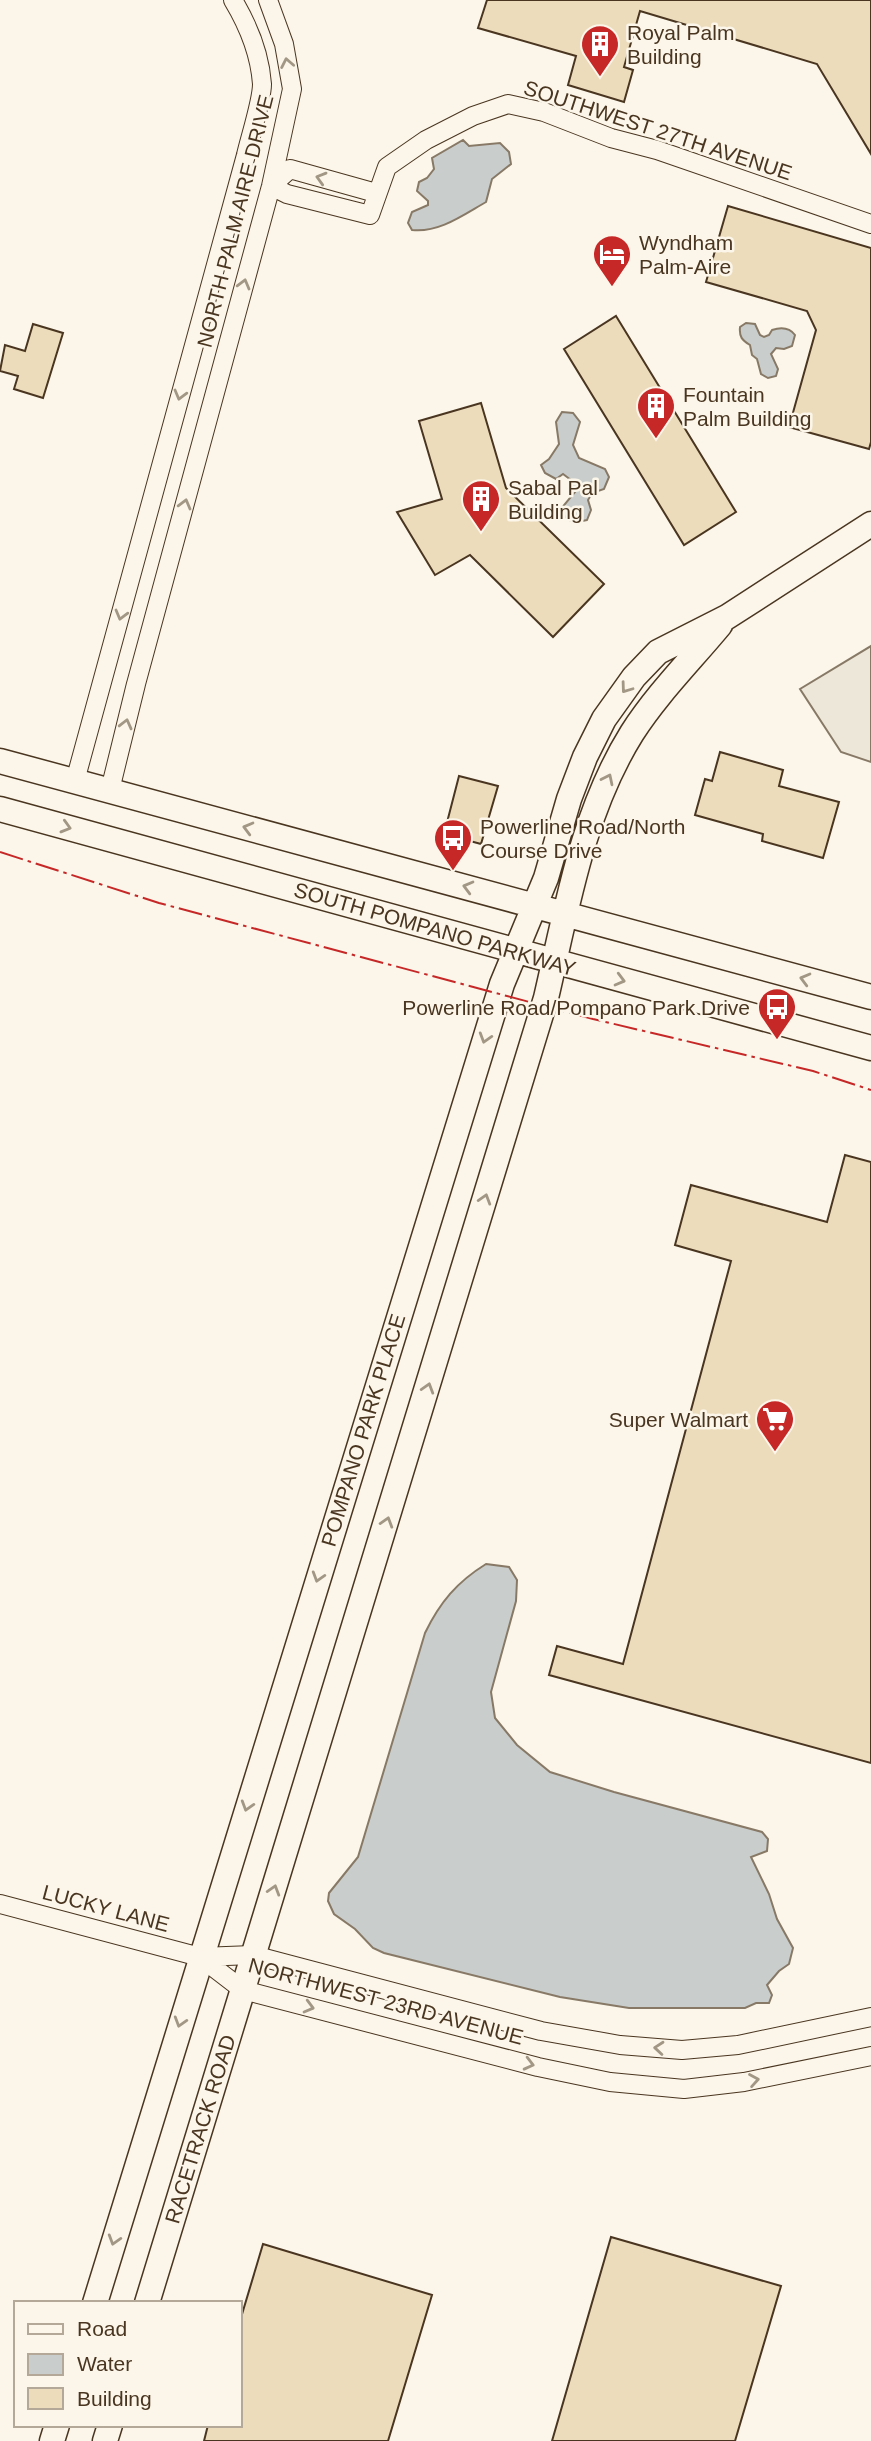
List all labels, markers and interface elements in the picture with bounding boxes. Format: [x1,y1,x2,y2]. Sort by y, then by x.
place label: Royal Palm Building [627,21,734,68]
building icon: Royal Palm Building [579,23,621,78]
one-way arrow [280,57,295,69]
street label: SOUTHWEST 27TH AVENUE [521,76,795,184]
street label: NORTH PALM AIRE DRIVE [192,92,278,350]
one-way arrow [315,171,327,186]
place label: Wyndham Palm-Aire [639,231,733,278]
hotel icon: Wyndham Palm-Aire [591,233,633,288]
one-way arrow [236,278,250,290]
place label: Fountain Palm Building [683,383,811,430]
building icon: Fountain Palm Building [635,385,677,440]
one-way arrow [174,389,189,401]
place label: Sabal Pal Building [508,476,598,523]
building icon: Sabal Pal Building [460,478,502,533]
one-way arrow [177,498,191,510]
one-way arrow [115,608,129,620]
one-way arrow [622,680,634,693]
one-way arrow [118,718,132,730]
one-way arrow [599,774,613,786]
place label: Powerline Road/North Course Drive [480,815,685,862]
bus stop icon: Powerline Road/North Course Drive [432,817,474,872]
one-way arrow [60,819,72,834]
one-way arrow [242,821,254,836]
street label: SOUTH POMPANO PARKWAY [291,878,579,980]
one-way arrow [462,881,474,896]
one-way arrow [614,972,626,986]
one-way arrow [799,973,811,987]
bus stop icon: Powerline Road/Pompano Park Drive [756,986,798,1041]
place label: Powerline Road/Pompano Park Drive [402,996,750,1019]
one-way arrow [478,1032,493,1044]
one-way arrow [477,1193,492,1205]
street label: POMPANO PARK PLACE [317,1311,409,1549]
one-way arrow [419,1382,434,1394]
supermarket icon: Super Walmart [754,1398,796,1453]
place label: Super Walmart [609,1408,748,1431]
one-way arrow [379,1516,394,1528]
one-way arrow [311,1571,326,1583]
one-way arrow [241,1799,255,1812]
street label: LUCKY LANE [40,1880,172,1936]
one-way arrow [265,1884,280,1896]
street label: NORTHWEST 23RD AVENUE [246,1953,526,2049]
one-way arrow [303,1999,315,2013]
one-way arrow [174,2016,189,2028]
street label: RACETRACK ROAD [160,2032,240,2226]
one-way arrow [653,2041,664,2056]
one-way arrow [523,2056,535,2070]
one-way arrow [748,2073,760,2088]
one-way arrow [107,2234,122,2246]
legend [14,2301,242,2427]
text: Road [77,2317,127,2340]
text: Water [77,2352,132,2375]
text: Building [77,2387,152,2410]

